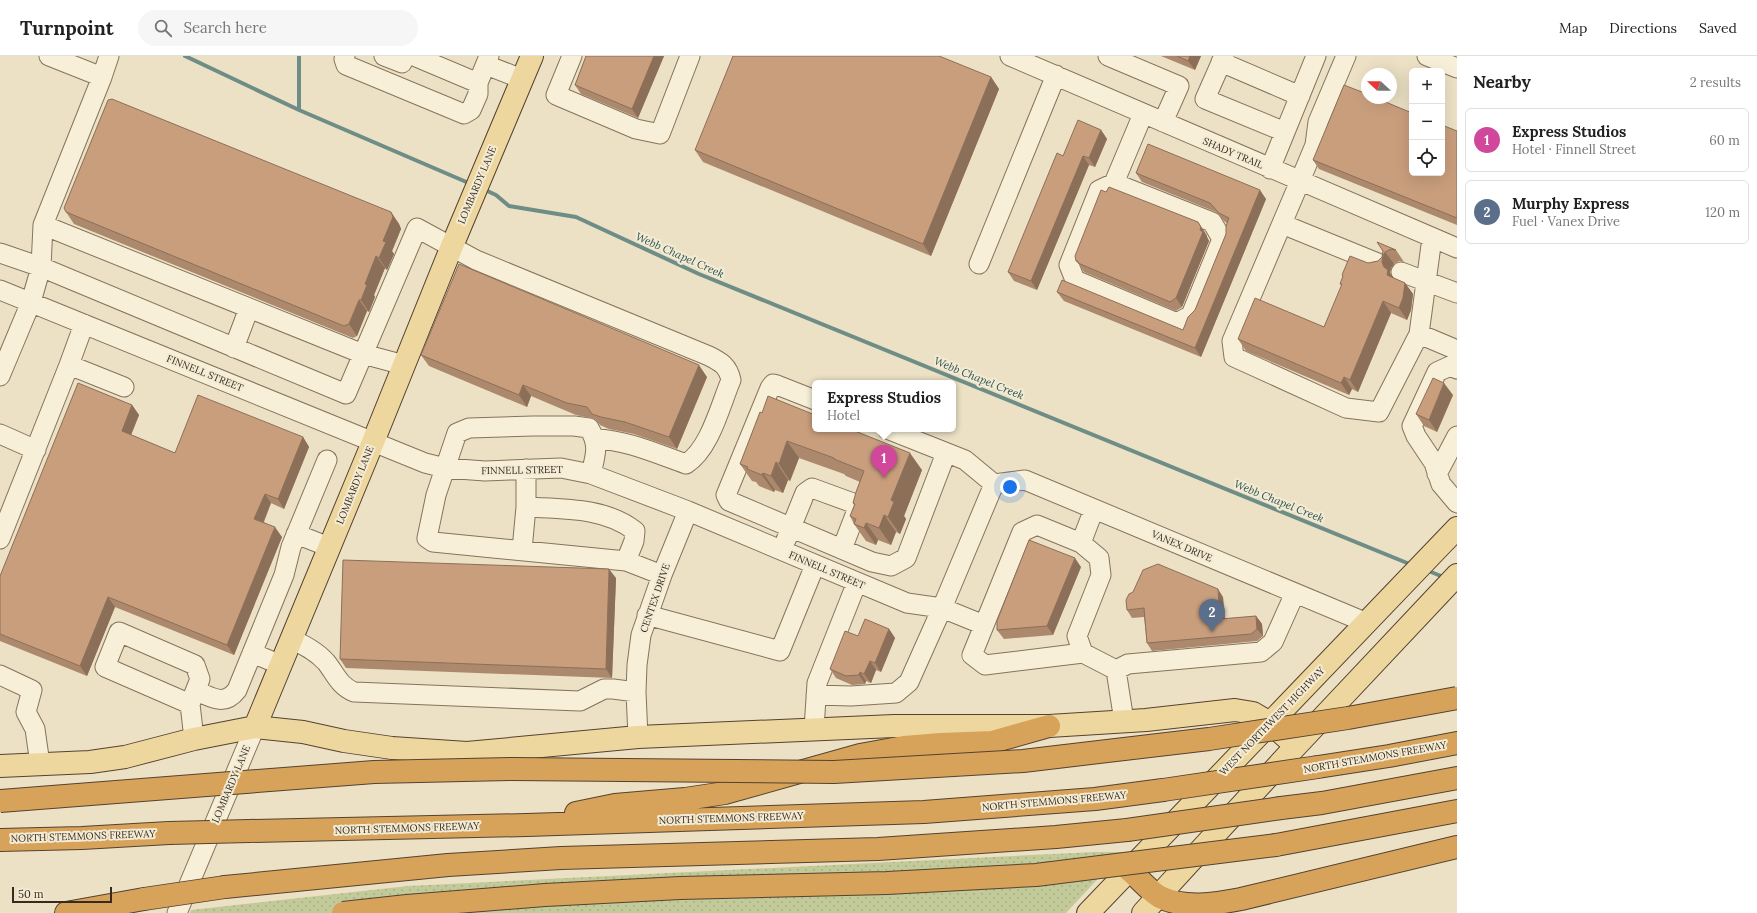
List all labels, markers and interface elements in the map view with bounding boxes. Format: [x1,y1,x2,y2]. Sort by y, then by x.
search box [138,10,418,46]
text: Turnpoint [20,16,114,40]
icon: search [152,17,174,39]
text: Search here [184,18,267,37]
text: Map [1559,19,1587,37]
text: Directions [1609,19,1677,37]
text: Saved [1699,19,1737,37]
north arrow [1361,68,1397,104]
map controls [1409,68,1445,176]
button: + [1409,68,1445,104]
text: Nearby [1473,71,1531,93]
text: 2 results [1690,74,1741,91]
button: − [1409,104,1445,140]
text: Express Studios [1512,122,1626,141]
text: 1 [1484,132,1490,149]
text: 60 m [1709,132,1740,149]
street label: SHADY TRAIL [1201,134,1265,172]
button: locate [1409,140,1445,176]
text: Hotel · Finnell Street [1512,141,1636,158]
street label: LOMBARDY LANE [455,144,499,226]
text: Murphy Express [1512,194,1629,213]
text: 2 [1484,204,1490,221]
text: 120 m [1705,204,1740,221]
text: Fuel · Vanex Drive [1512,213,1620,230]
water label: Webb Chapel Creek [633,229,727,281]
street label: FINNELL STREET [165,352,246,395]
water label: Webb Chapel Creek [932,354,1026,403]
popup [812,380,956,432]
text: Express Studios [827,388,941,407]
text: Hotel [827,407,860,424]
street label: LOMBARDY LANE [333,444,377,526]
pin: 1 [871,445,897,478]
street label: FINNELL STREET [481,463,564,477]
your location [1000,477,1020,497]
water label: Webb Chapel Creek [1232,477,1326,526]
street label: VANEX DRIVE [1149,527,1214,565]
street label: FINNELL STREET [787,548,868,592]
street label: CENTEX DRIVE [637,562,673,634]
pin: 2 [1199,599,1225,632]
street label: WEST NORTHWEST HIGHWAY [1217,664,1328,778]
street label: NORTH STEMMONS FREEWAY [1303,738,1448,776]
street label: LOMBARDY LANE [209,743,253,825]
street label: NORTH STEMMONS FREEWAY [981,788,1127,814]
street label: NORTH STEMMONS FREEWAY [658,809,804,827]
street label: NORTH STEMMONS FREEWAY [334,819,480,837]
street label: NORTH STEMMONS FREEWAY [10,827,156,845]
scale bar [12,885,112,904]
text: 50 m [18,887,44,901]

